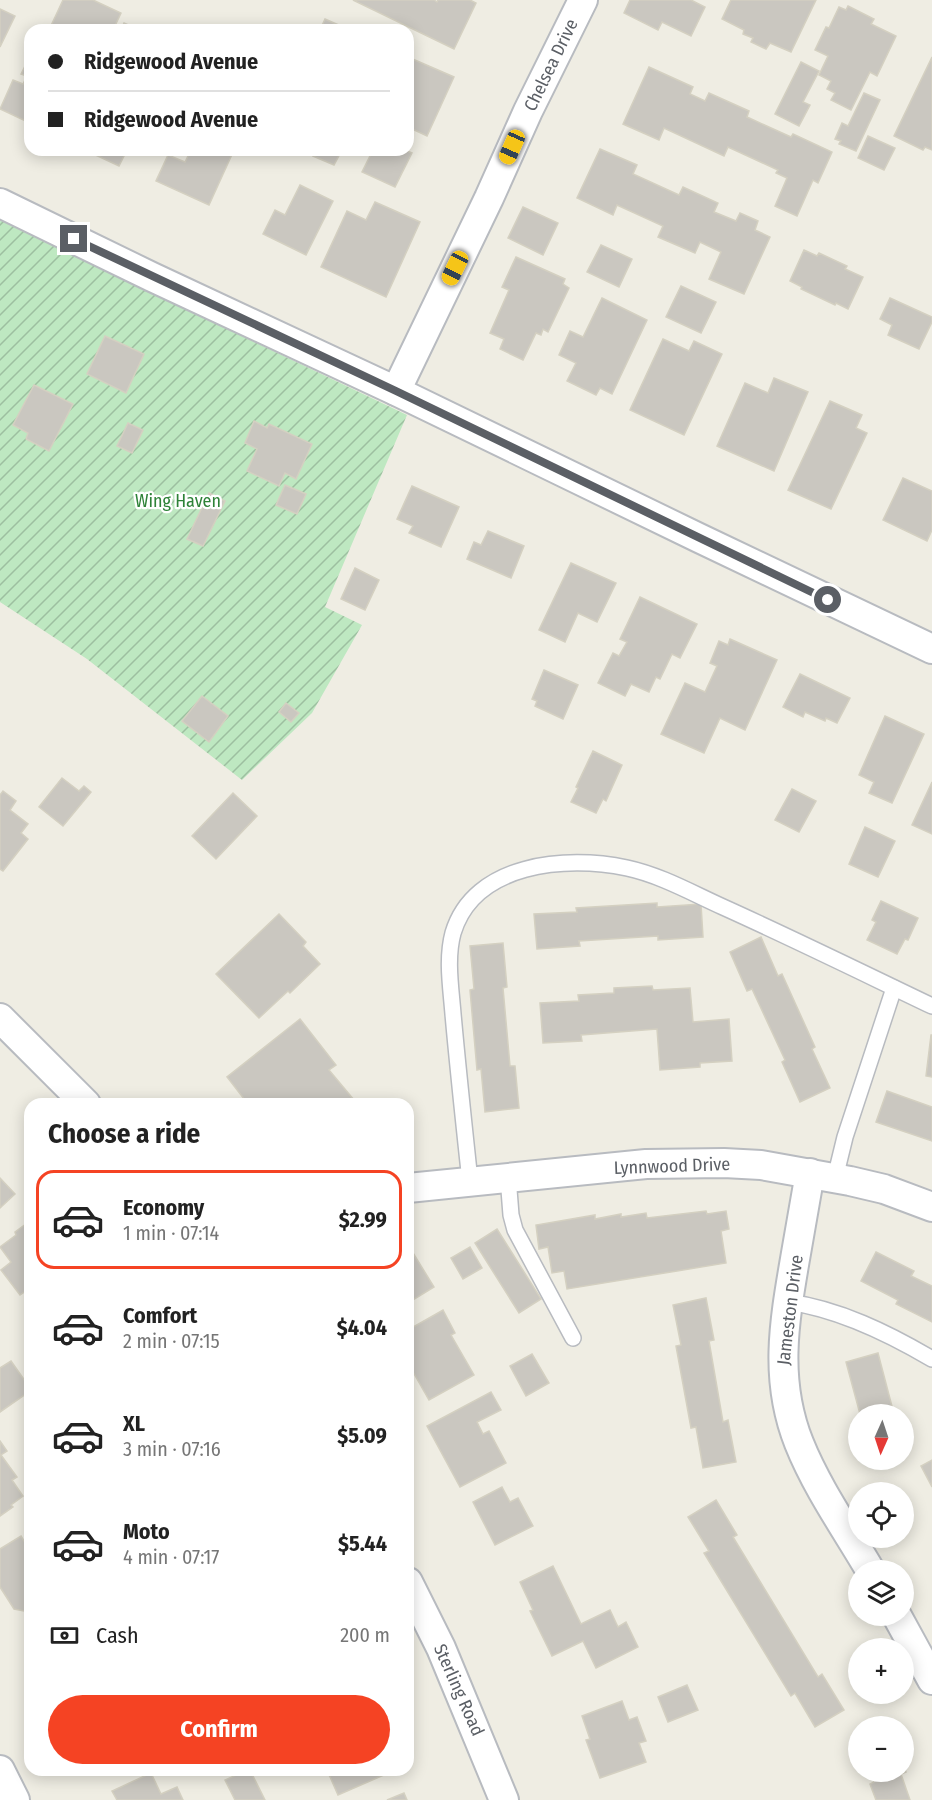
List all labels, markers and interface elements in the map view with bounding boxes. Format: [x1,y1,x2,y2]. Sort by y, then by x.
street label: Chelsea Drive [519,15,583,115]
text: Ridgewood Avenue [84,48,258,75]
text: Ridgewood Avenue [84,106,258,133]
car [496,127,528,167]
route end [60,225,87,252]
car [439,248,471,288]
park label: Wing Haven [135,490,221,512]
route start [814,586,841,613]
text: Choose a ride [48,1118,200,1150]
street label: Lynnwood Drive [613,1153,731,1179]
icon: car [51,1193,105,1247]
text: Economy [123,1194,204,1221]
text: $2.99 [339,1206,387,1233]
text: 1 min · 07:14 [123,1221,219,1245]
street label: Jameston Drive [772,1253,808,1366]
icon: car [51,1301,105,1355]
text: Comfort [123,1302,197,1329]
text: $4.04 [337,1314,387,1341]
text: 2 min · 07:15 [123,1329,220,1353]
north arrow [848,1404,914,1470]
map controls [848,1404,914,1782]
icon: car [51,1409,105,1463]
text: XL [123,1410,145,1437]
text: $5.09 [337,1422,387,1449]
text: 3 min · 07:16 [123,1437,221,1461]
button: locate [848,1482,914,1548]
icon: car [51,1517,105,1571]
text: Moto [123,1518,170,1545]
text: $5.44 [338,1530,387,1557]
text: 4 min · 07:17 [123,1545,219,1569]
button: layers [848,1560,914,1626]
icon: cash [48,1619,81,1652]
text: Cash [96,1622,139,1649]
text: 200 m [340,1623,390,1647]
button: + [848,1638,914,1704]
street label: Sterling Road [429,1641,489,1739]
button: Confirm [48,1695,390,1764]
button: − [848,1716,914,1782]

